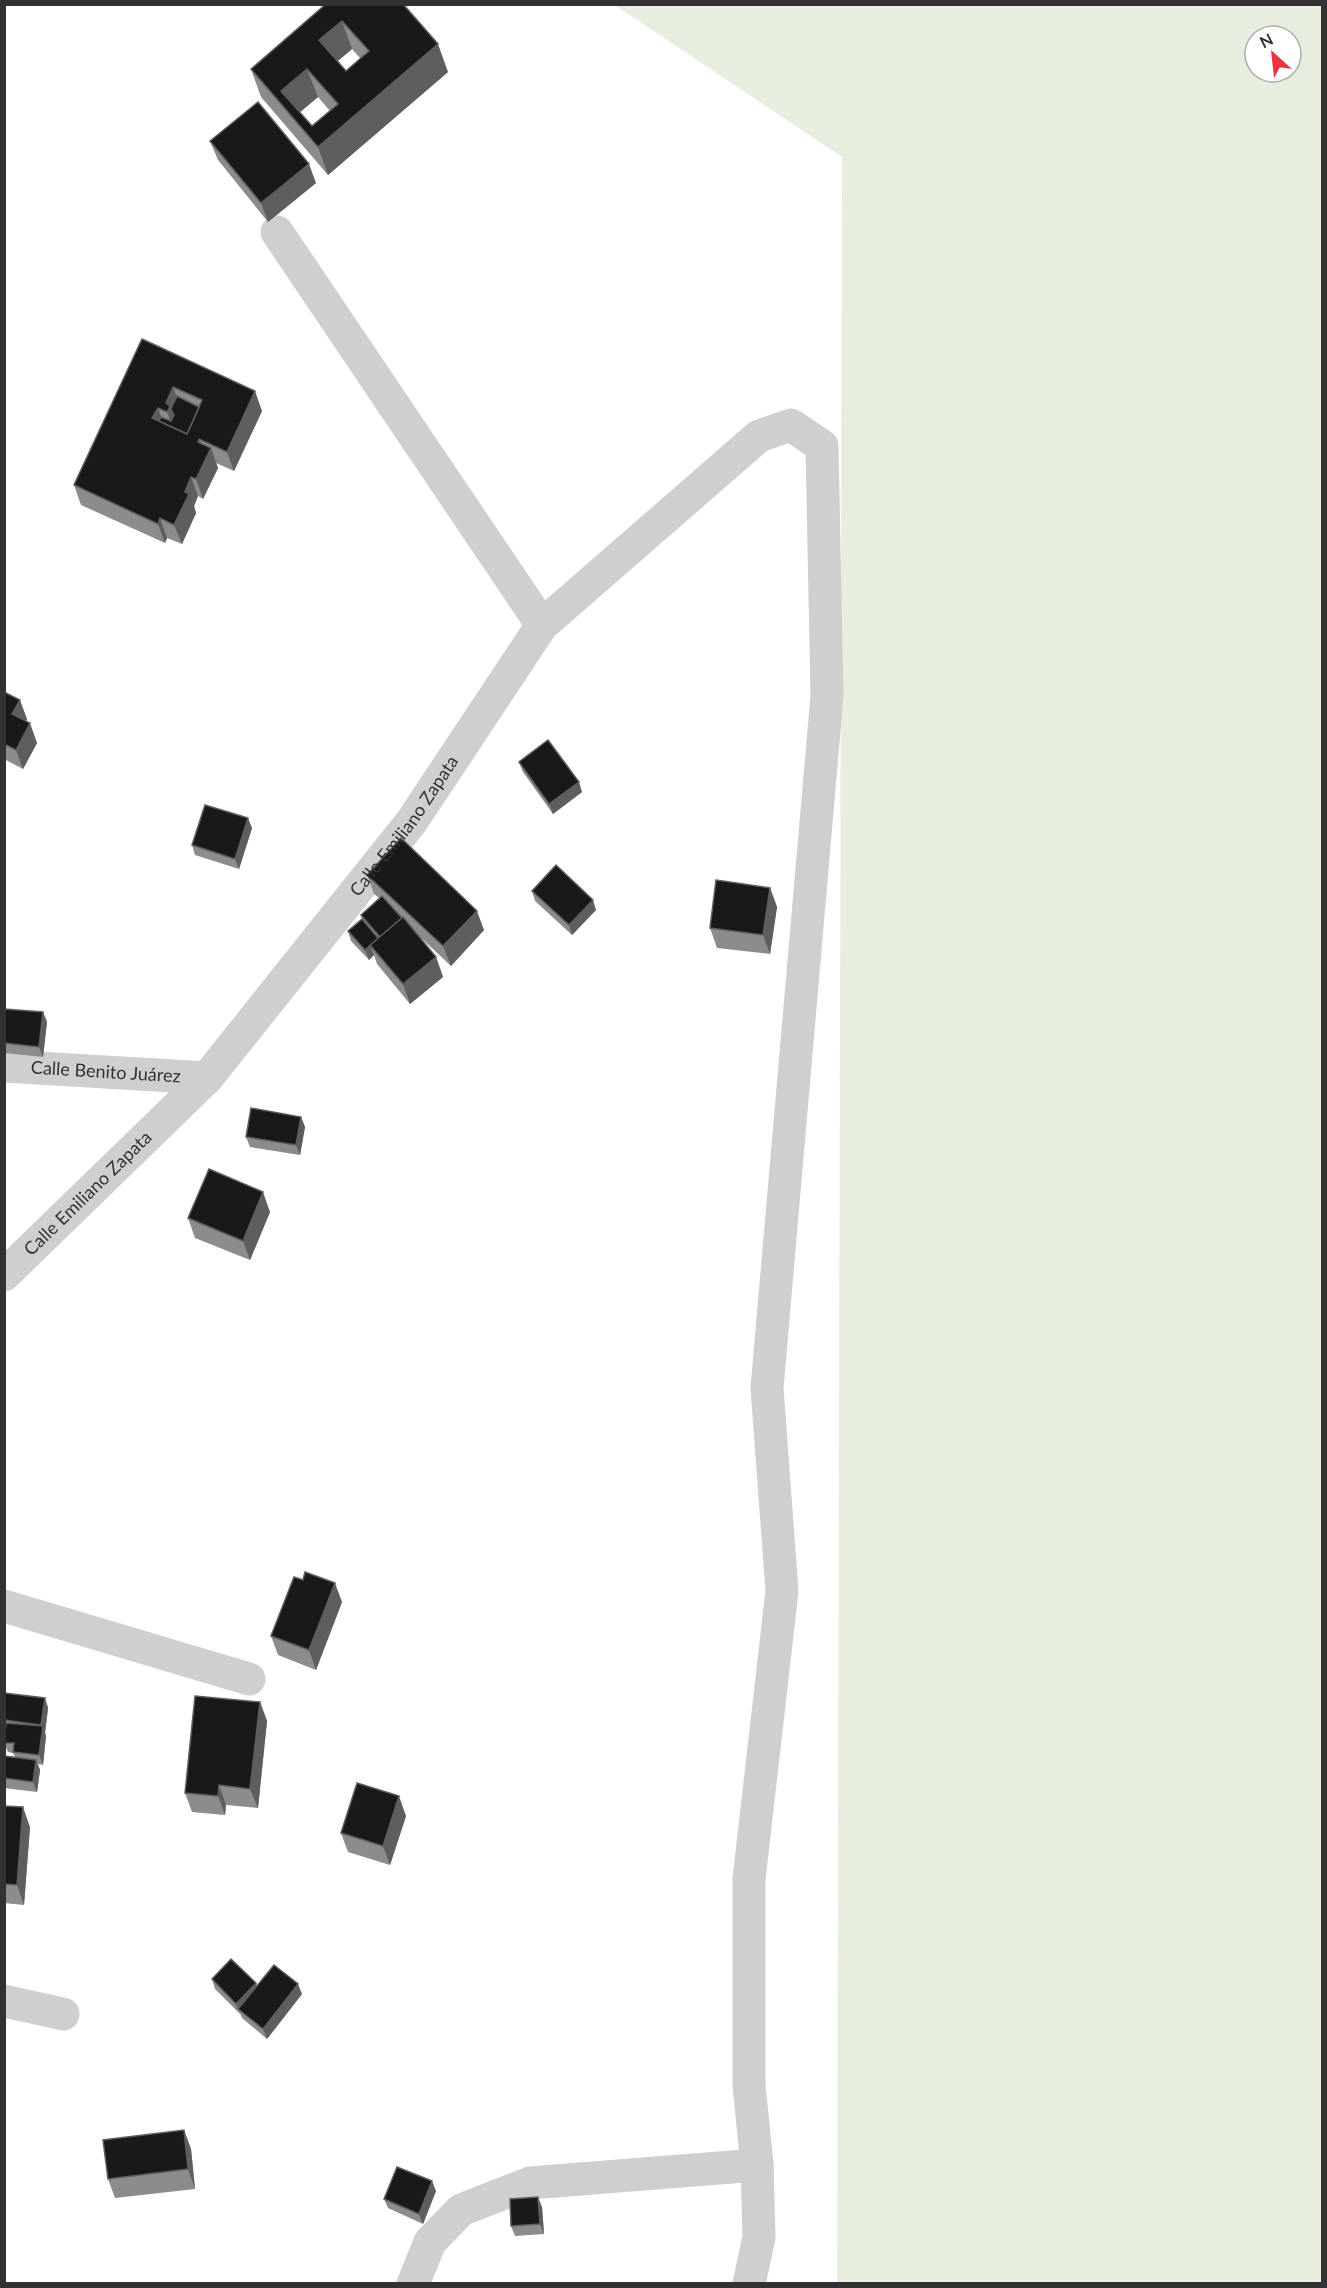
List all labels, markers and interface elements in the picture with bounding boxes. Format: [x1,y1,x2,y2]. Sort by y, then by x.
north arrow [1243,24,1303,84]
text: N [1256,29,1276,51]
street label: Calle Emiliano Zapata [344,751,462,900]
street label: Calle Benito Juárez [30,1056,181,1086]
street label: Calle Emiliano Zapata [19,1126,156,1260]

